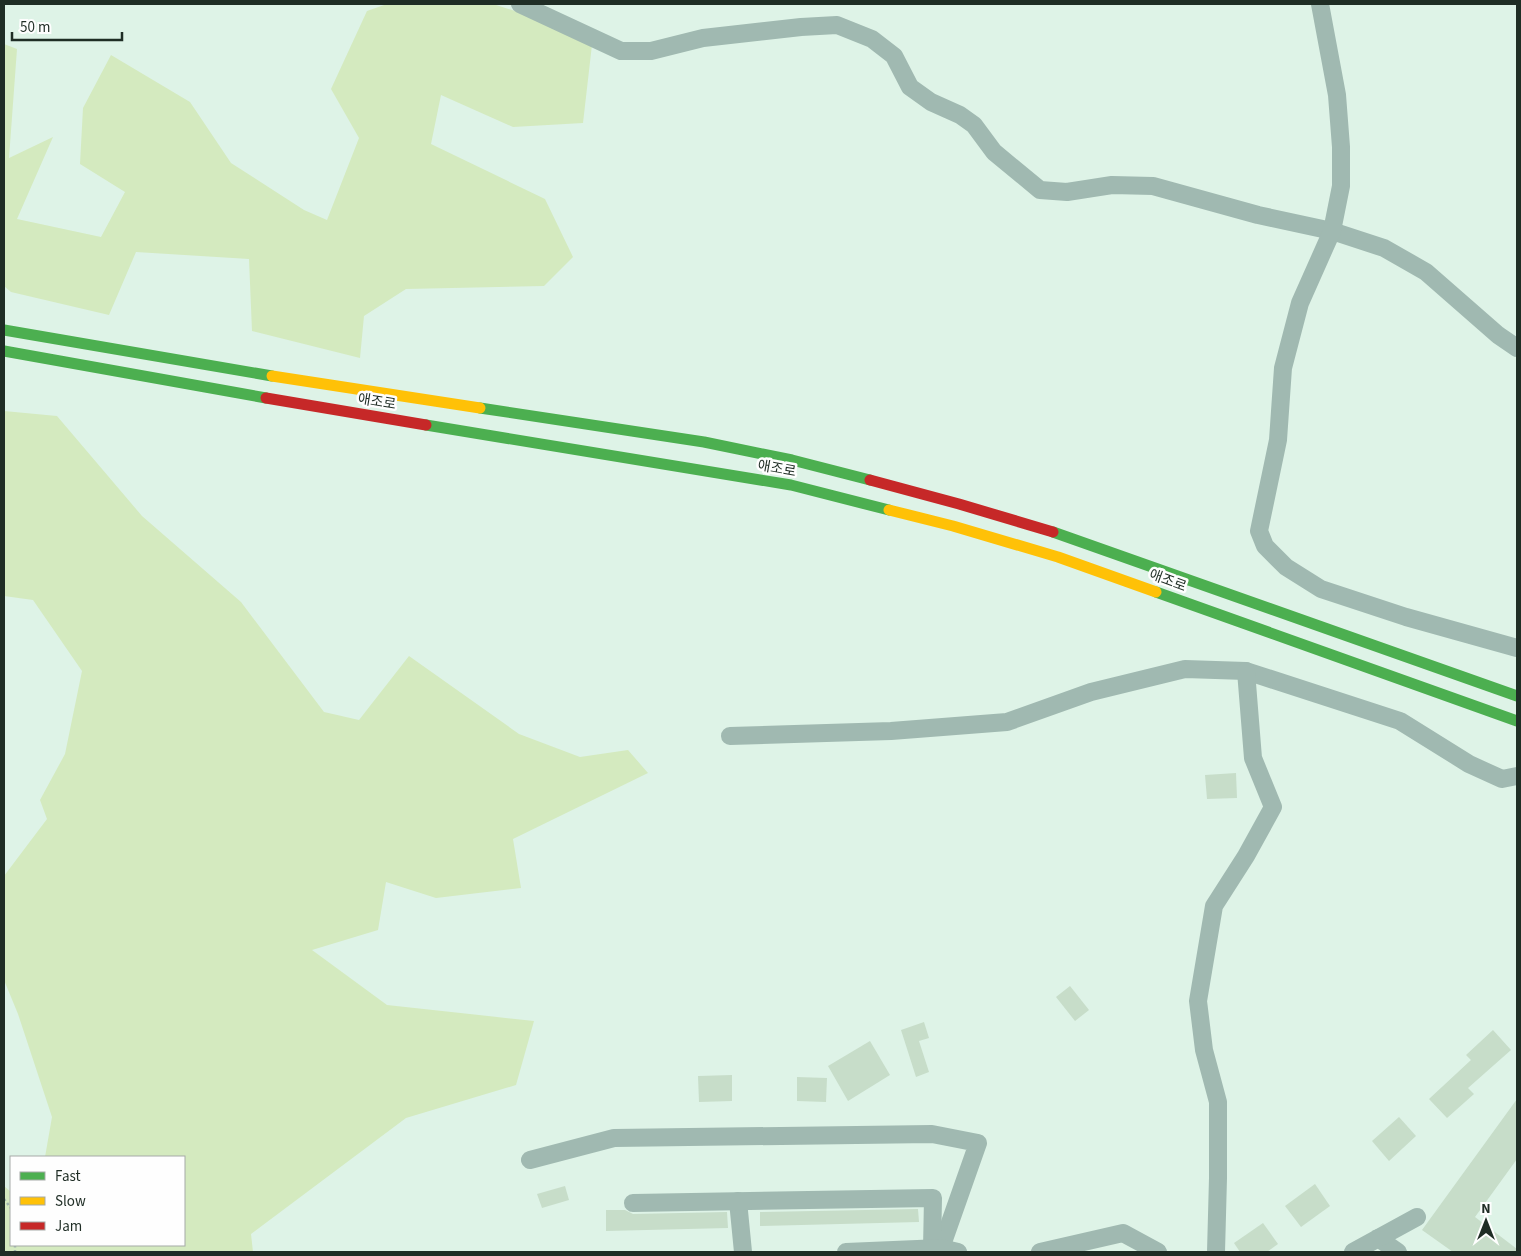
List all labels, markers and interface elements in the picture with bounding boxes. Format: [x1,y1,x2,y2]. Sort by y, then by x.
scale bar [12,10,122,42]
text: 50 m [20,17,50,38]
street label: 애조로 [356,389,398,415]
street label: 애조로 [756,456,798,482]
street label: 애조로 [1146,565,1189,597]
legend [10,1156,185,1246]
text: Fast [55,1166,81,1187]
text: Slow [55,1191,86,1212]
north arrow [1461,1196,1511,1246]
text: N [1481,1199,1491,1219]
text: Jam [55,1216,82,1237]

